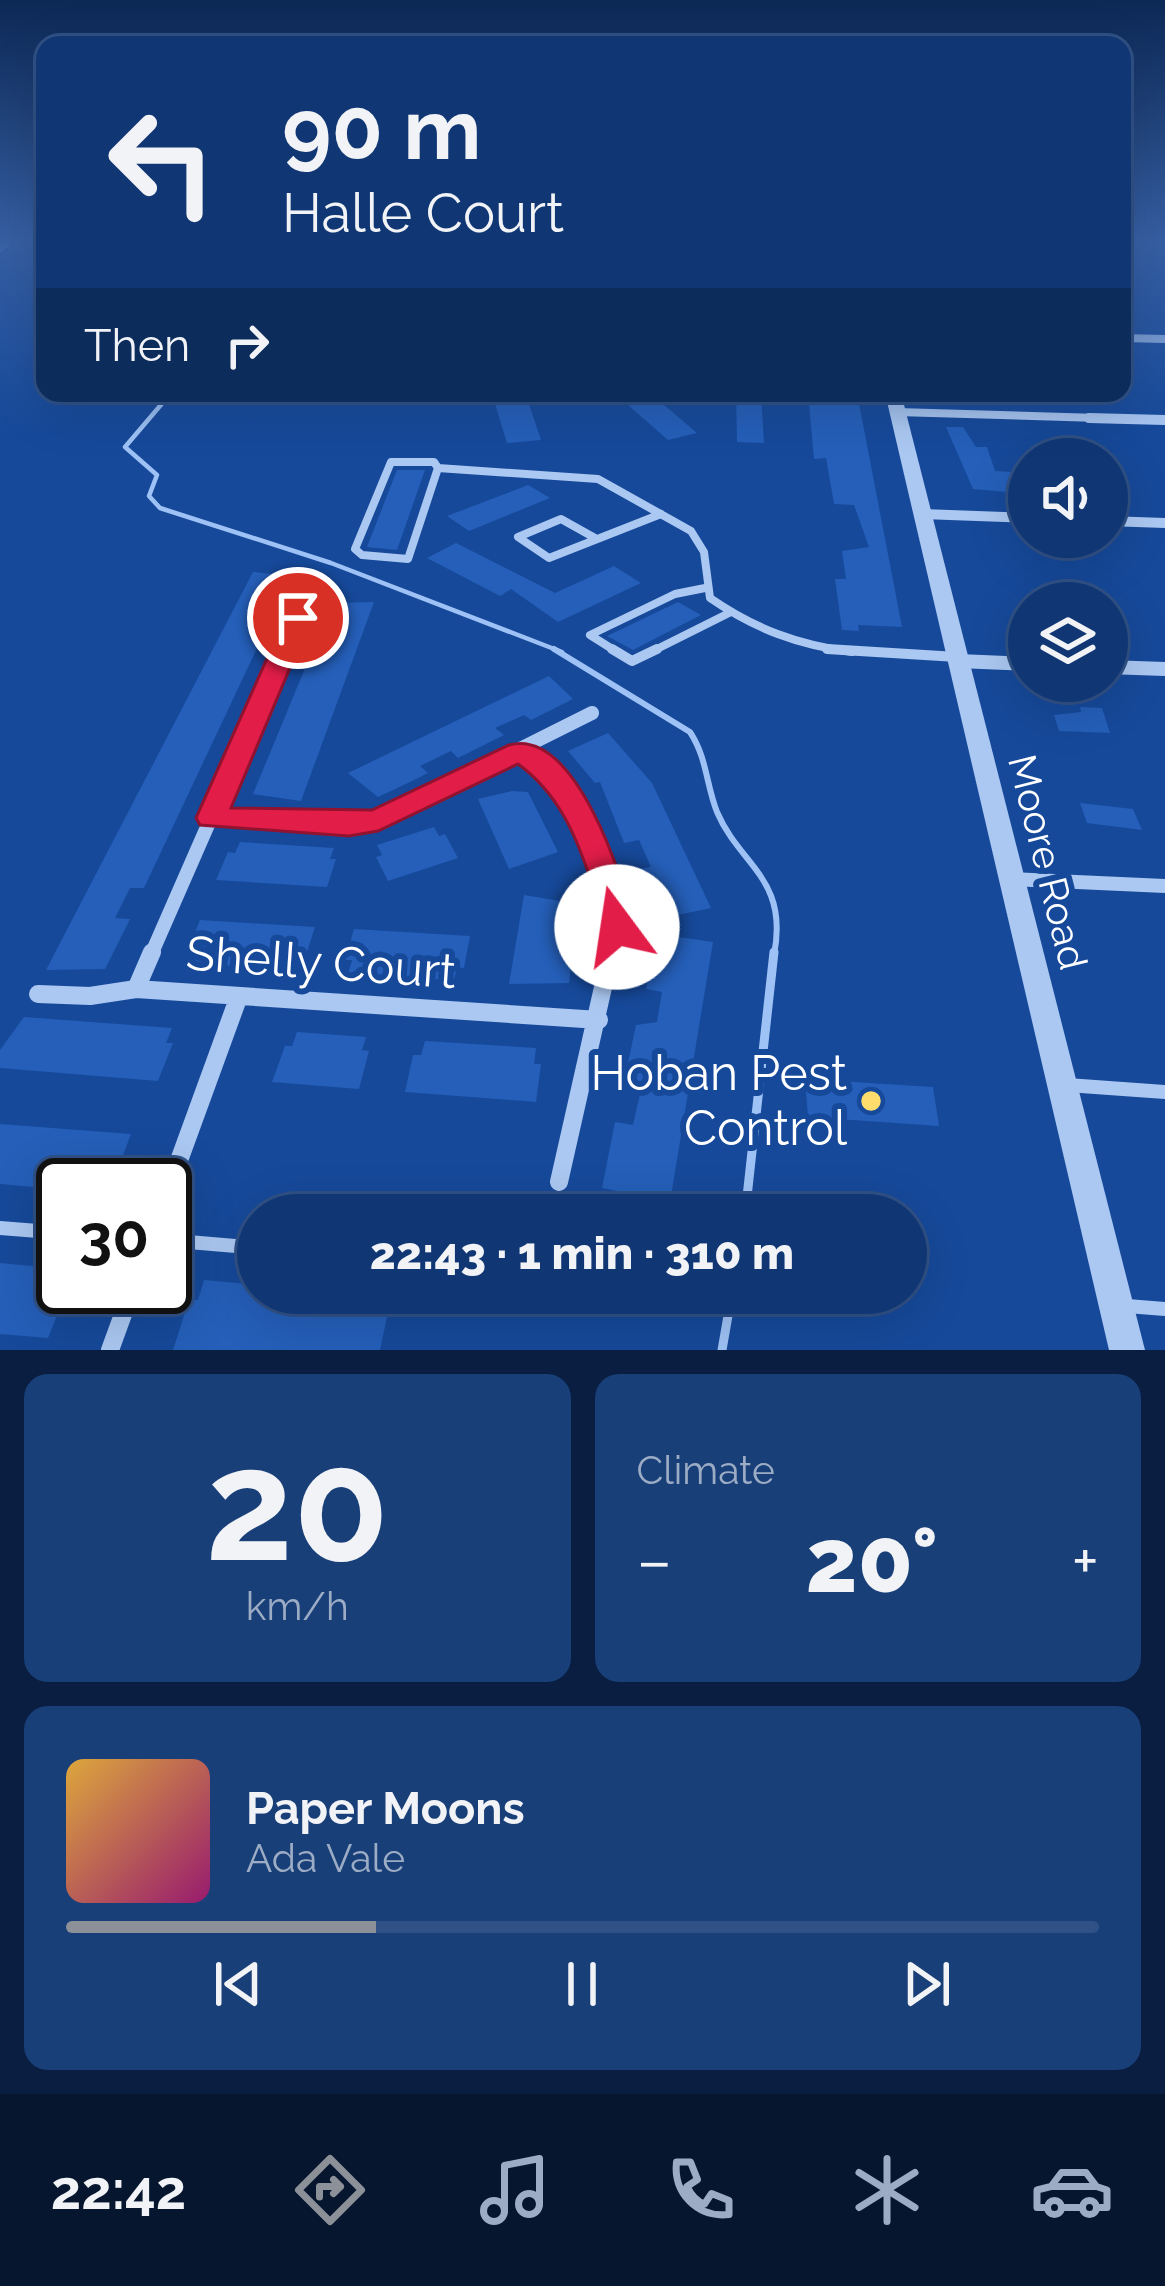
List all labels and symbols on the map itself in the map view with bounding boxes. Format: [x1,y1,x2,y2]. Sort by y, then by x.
pin [247,567,349,669]
street label: Moore Road [999,750,1097,974]
position arrow [554,864,680,990]
street label: Shelly Court [184,925,458,999]
place label: Hoban Pest Control [591,1045,848,1156]
marker: Hoban Pest Control [858,1088,884,1114]
speed limit sign: 30 [36,1158,192,1314]

